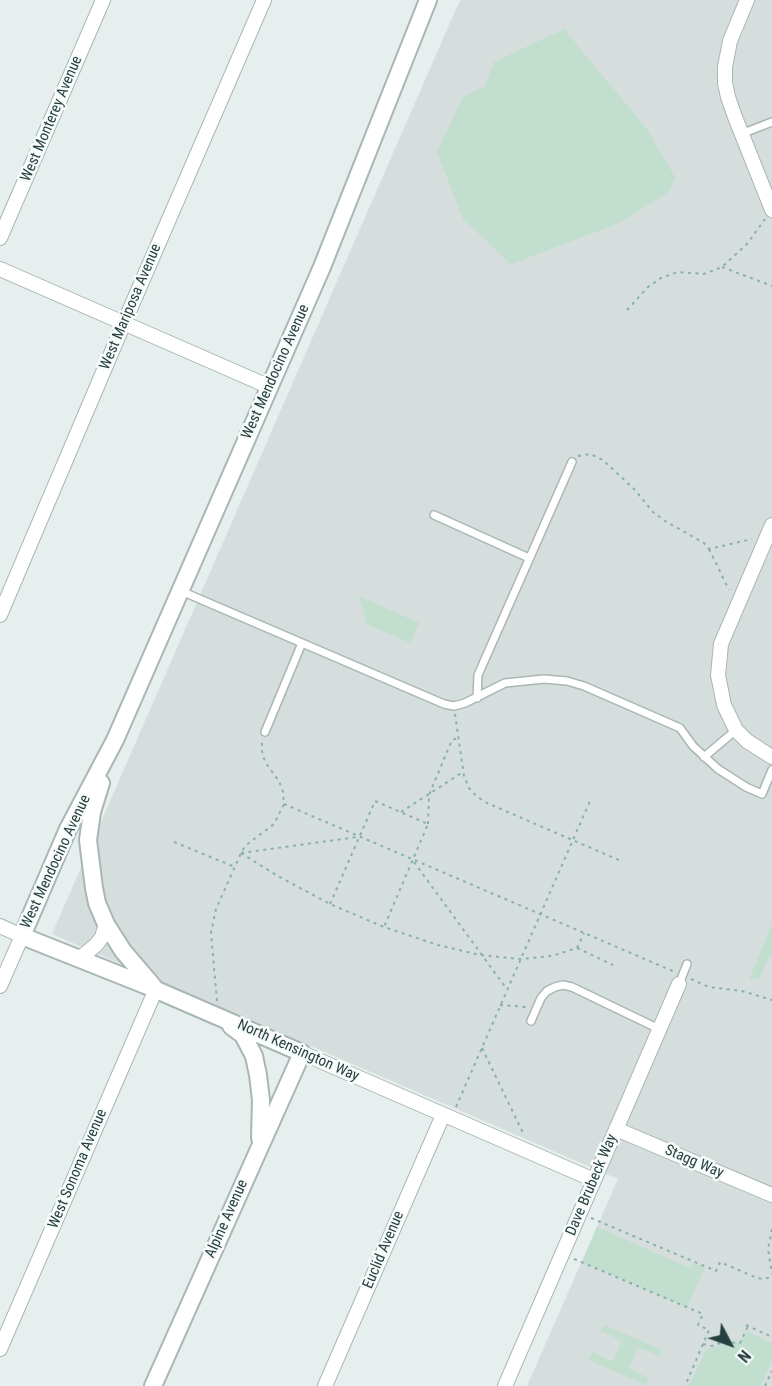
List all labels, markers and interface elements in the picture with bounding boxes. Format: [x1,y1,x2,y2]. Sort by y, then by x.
street label: West Monterey Avenue [17,53,87,185]
street label: West Mariposa Avenue [96,241,166,373]
street label: West Mendocino Avenue [238,302,314,442]
street label: West Mendocino Avenue [17,792,95,932]
street label: North Kensington Way [234,1016,362,1086]
street label: West Sonoma Avenue [45,1106,111,1232]
street label: Dave Brubeck Way [563,1132,621,1238]
street label: Stagg Way [662,1142,726,1182]
street label: Alpine Avenue [202,1177,252,1261]
street label: Euclid Avenue [360,1209,408,1291]
north arrow [700,1314,760,1374]
text: N [734,1346,754,1366]

